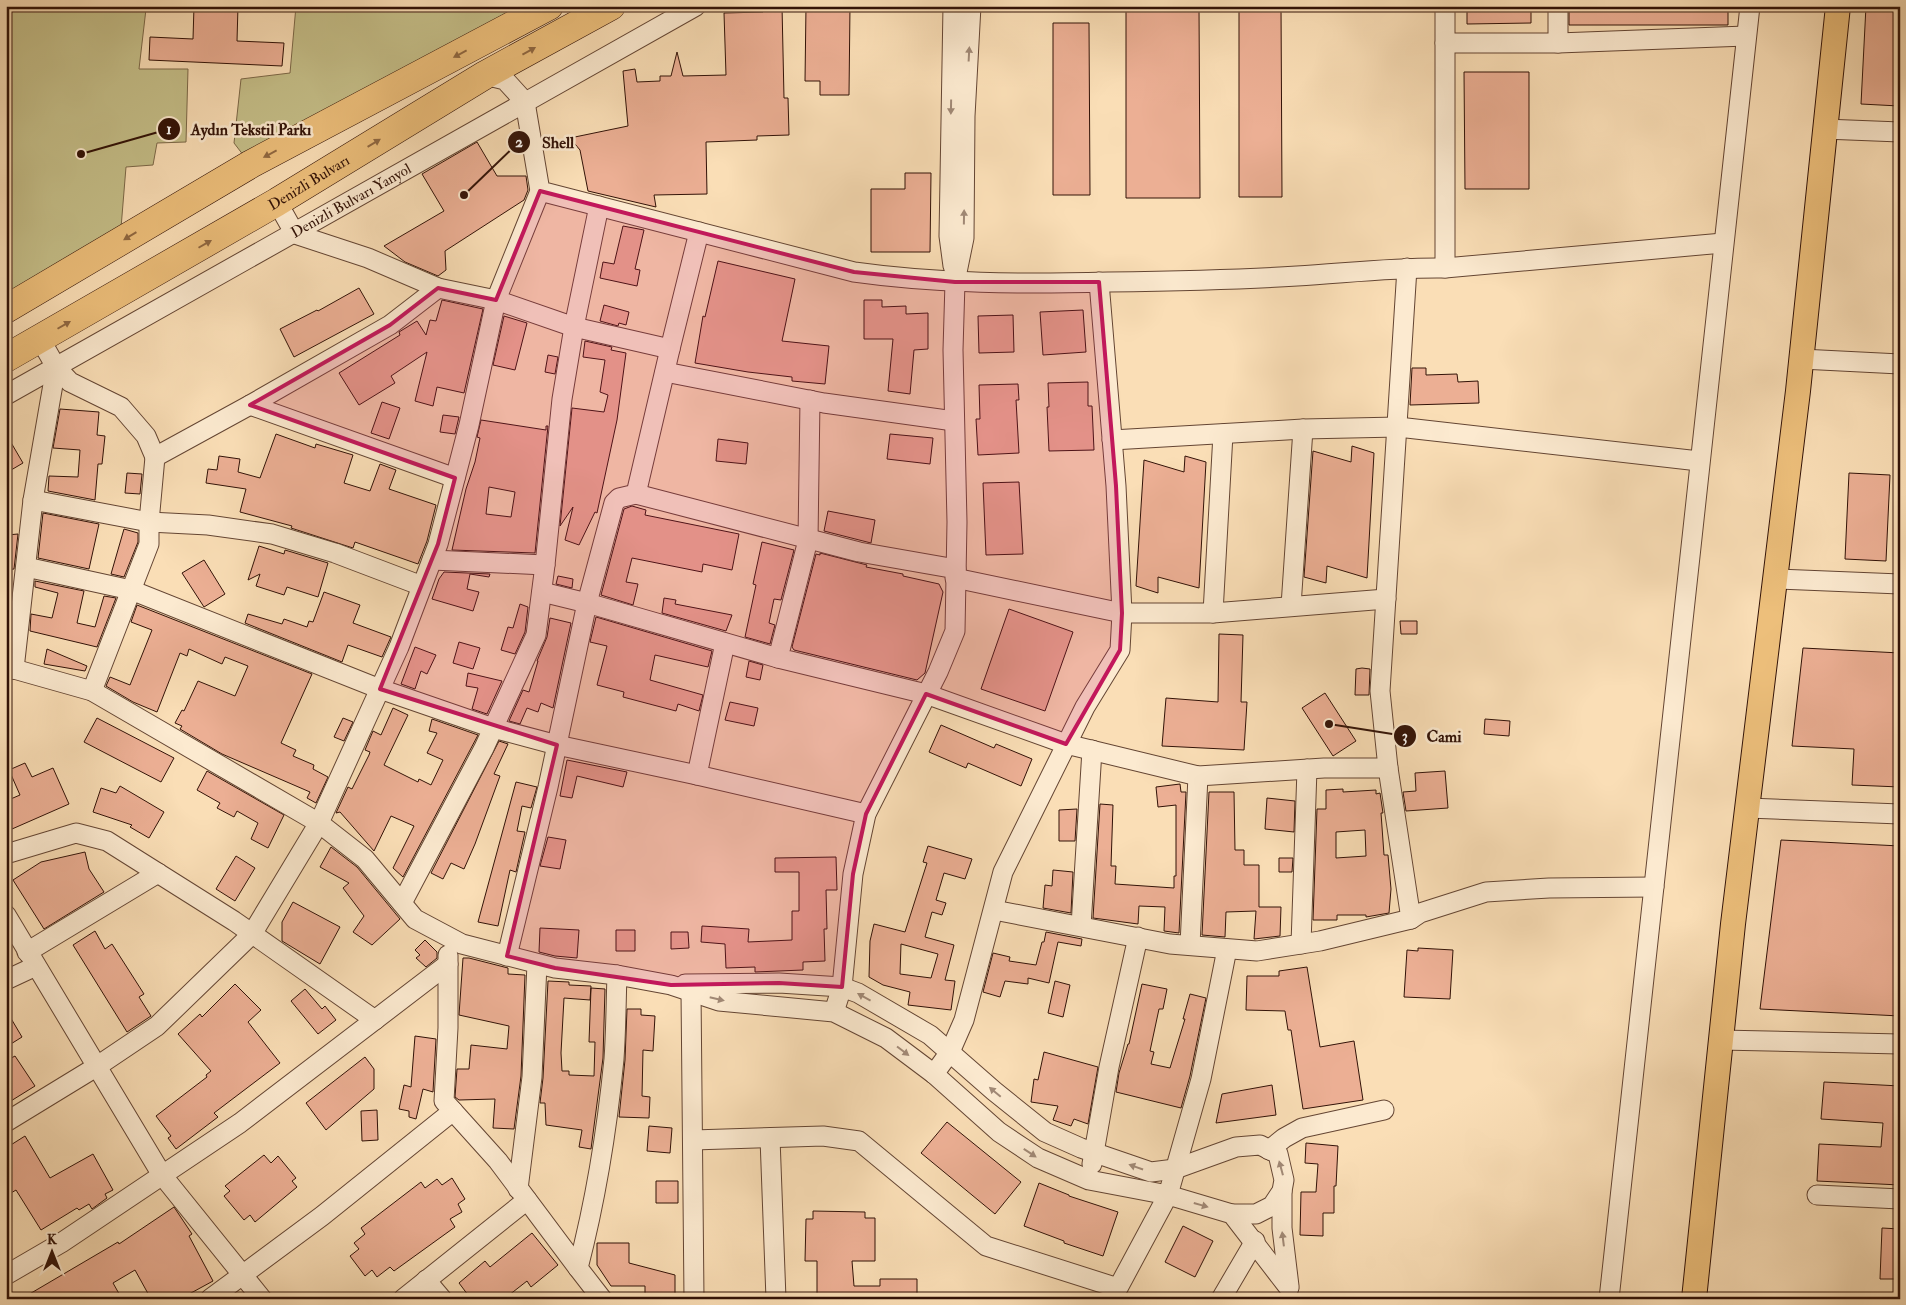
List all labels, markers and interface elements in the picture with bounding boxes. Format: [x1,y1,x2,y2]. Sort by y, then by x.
one-way arrow [965,46,973,62]
one-way arrow [522,47,537,55]
one-way arrow [453,50,467,58]
one-way arrow [947,100,955,116]
callout: Aydın Tekstil Parkı [156,113,321,144]
text: 1 [166,120,172,139]
text: Aydın Tekstil Parkı [190,120,312,141]
callout: Shell [507,127,584,158]
text: 2 [515,133,523,152]
text: Shell [542,133,575,153]
one-way arrow [368,138,381,148]
one-way arrow [263,150,277,158]
street label: Denizli Bulvarı [265,151,353,215]
street label: Denizli Bulvarı Yanyol [288,159,415,243]
one-way arrow [960,208,968,224]
one-way arrow [123,232,136,241]
one-way arrow [197,240,212,248]
one-way arrow [56,321,71,329]
callout: Cami [1392,720,1472,751]
text: 3 [1402,727,1408,746]
text: Cami [1427,727,1462,747]
one-way arrow [857,992,871,1001]
one-way arrow [710,995,725,1003]
one-way arrow [896,1046,910,1056]
one-way arrow [989,1086,1002,1097]
one-way arrow [1023,1148,1037,1158]
one-way arrow [1277,1160,1285,1176]
one-way arrow [1129,1163,1144,1170]
one-way arrow [1193,1201,1208,1209]
north arrow [28,1228,78,1278]
text: K [47,1231,58,1248]
one-way arrow [1279,1231,1287,1247]

